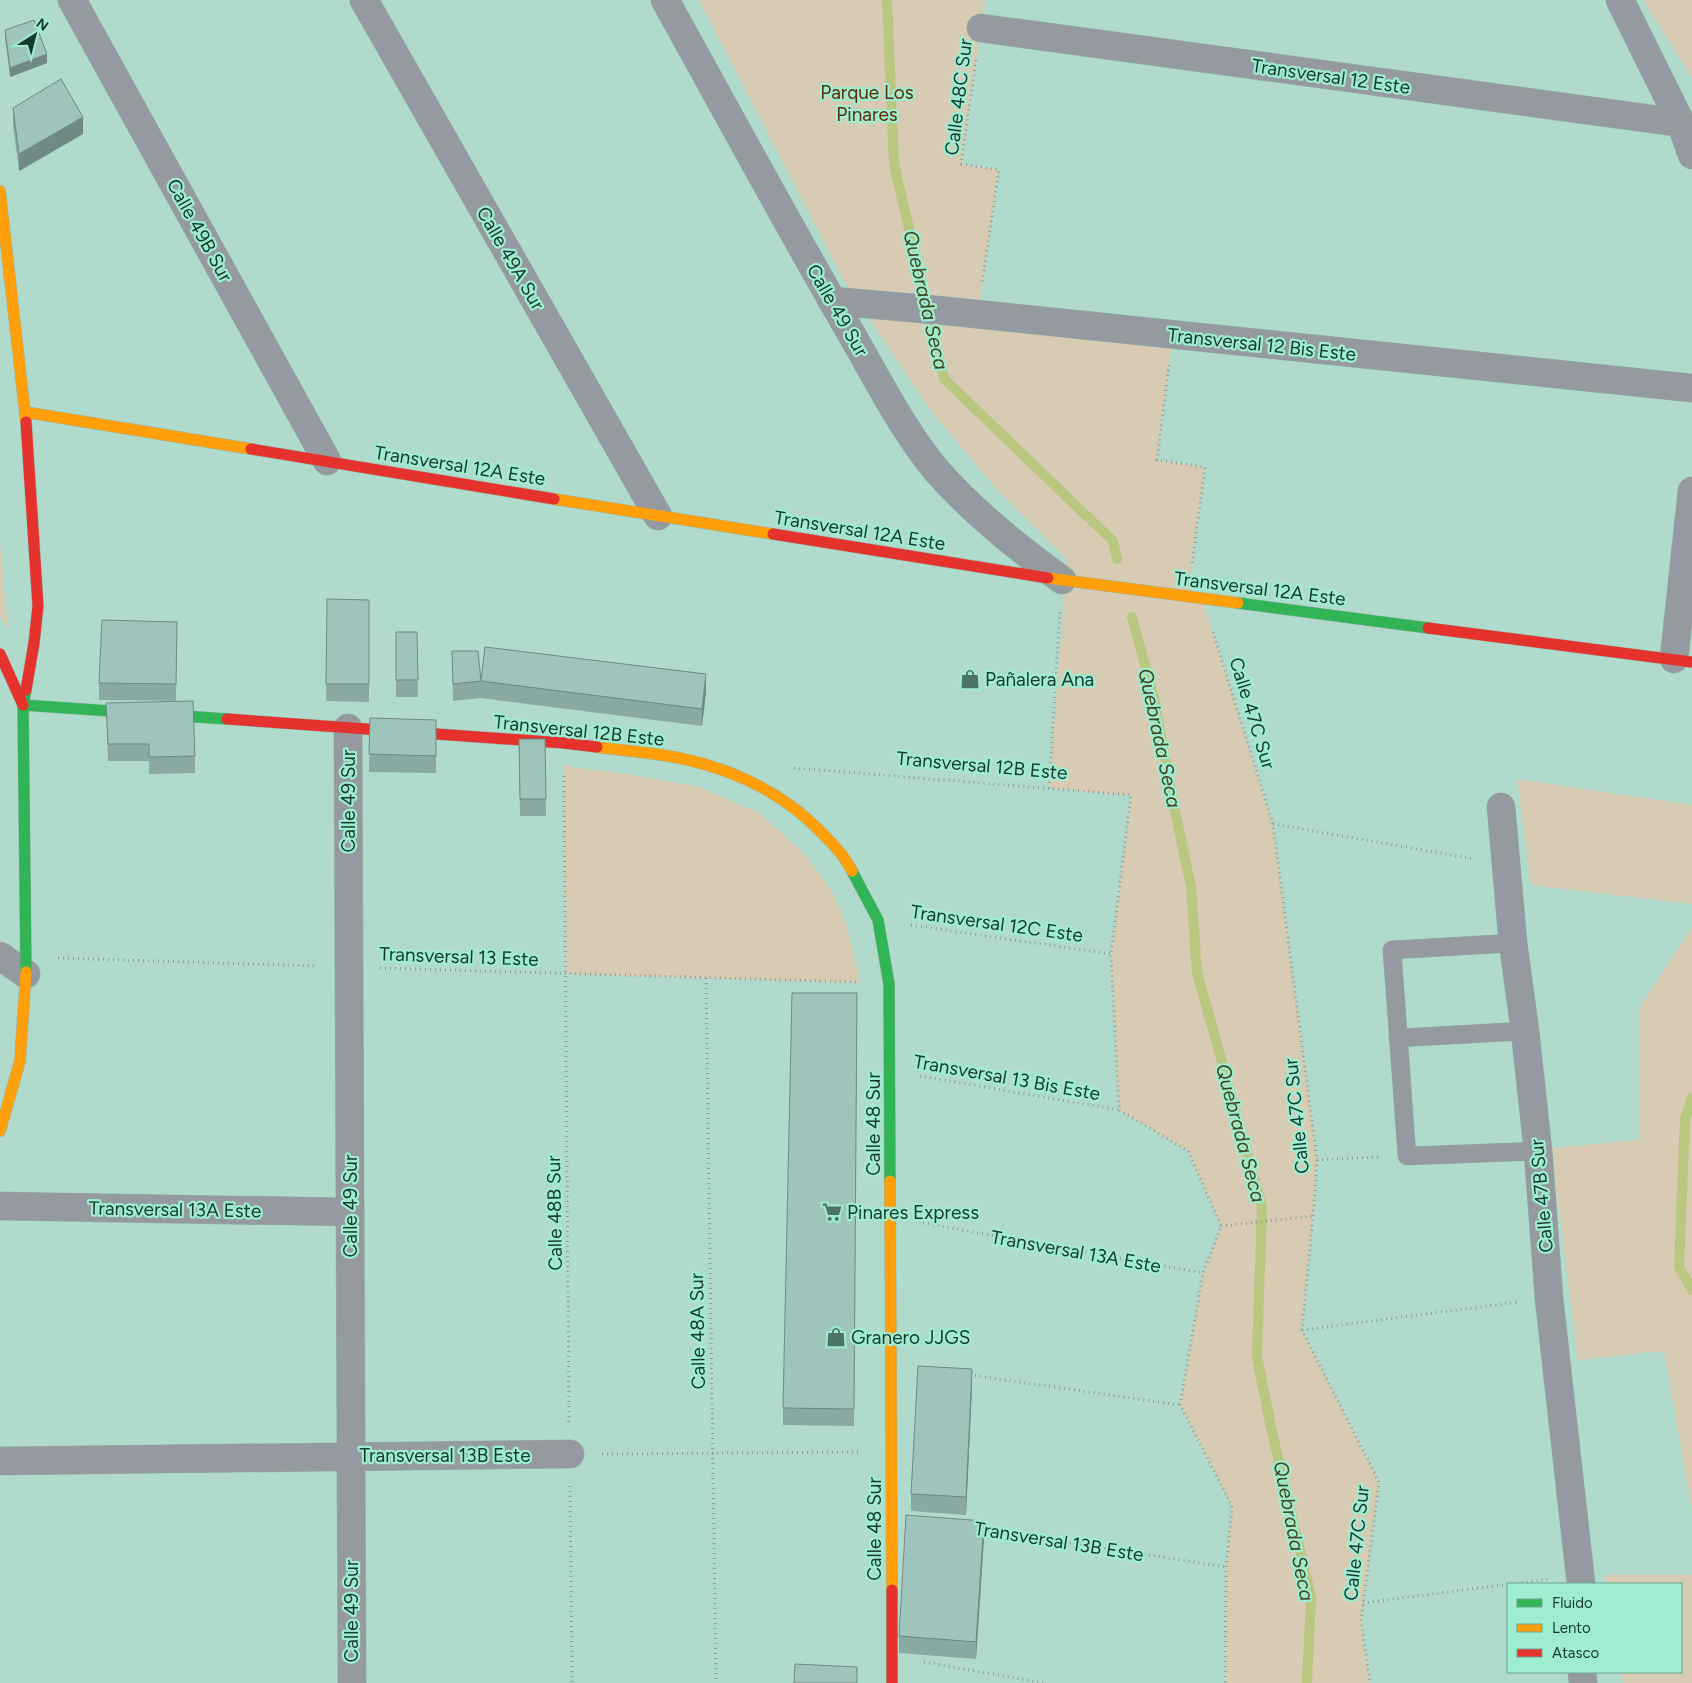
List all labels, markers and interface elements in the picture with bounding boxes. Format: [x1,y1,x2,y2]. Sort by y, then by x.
north arrow [10,10,60,60]
text: N [33,15,52,35]
street label: Calle 48C Sur [940,37,977,157]
street label: Transversal 12 Este [1250,54,1412,99]
park label: Parque Los Pinares [820,81,914,126]
street label: Calle 49B Sur [162,175,238,286]
street label: Calle 49A Sur [472,202,550,315]
water label: Quebrada Seca [898,228,954,372]
street label: Calle 49 Sur [802,260,873,361]
street label: Transversal 12 Bis Este [1167,323,1357,366]
street label: Transversal 12A Este [373,441,547,490]
street label: Transversal 12A Este [773,506,947,555]
street label: Transversal 12A Este [1173,567,1347,610]
street label: Calle 47C Sur [1225,654,1281,772]
water label: Quebrada Seca [1133,666,1187,810]
shop icon: Pañalera Ana [959,668,981,690]
place label: Pañalera Ana [985,668,1094,691]
street label: Transversal 12B Este [493,710,665,751]
street label: Transversal 12B Este [896,747,1068,784]
street label: Calle 49 Sur [337,749,360,852]
street label: Transversal 12C Este [909,900,1084,947]
street label: Transversal 13 Este [379,942,539,971]
street label: Transversal 13 Bis Este [912,1050,1102,1105]
street label: Calle 47C Sur [1279,1057,1314,1175]
water label: Quebrada Seca [1211,1061,1271,1205]
street label: Calle 48 Sur [862,1072,885,1176]
street label: Calle 47B Sur [1525,1138,1558,1254]
street label: Calle 49 Sur [339,1154,362,1257]
street label: Calle 48B Sur [542,1155,567,1271]
street label: Transversal 13A Este [89,1196,261,1223]
supermarket icon: Pinares Express [821,1201,843,1223]
place label: Pinares Express [847,1201,979,1224]
street label: Transversal 13A Este [989,1225,1163,1278]
street label: Calle 48A Sur [685,1272,710,1389]
shop icon: Granero JJGS [825,1326,847,1348]
place label: Granero JJGS [851,1326,970,1349]
street label: Transversal 13B Este [359,1444,531,1467]
water label: Quebrada Seca [1269,1459,1319,1603]
street label: Calle 48 Sur [863,1477,886,1581]
street label: Calle 47C Sur [1339,1484,1374,1602]
street label: Transversal 13B Este [973,1517,1145,1566]
street label: Calle 49 Sur [340,1559,363,1662]
legend [1507,1583,1682,1673]
text: Fluido [1552,1594,1593,1612]
text: Lento [1552,1619,1591,1637]
text: Atasco [1552,1644,1600,1662]

